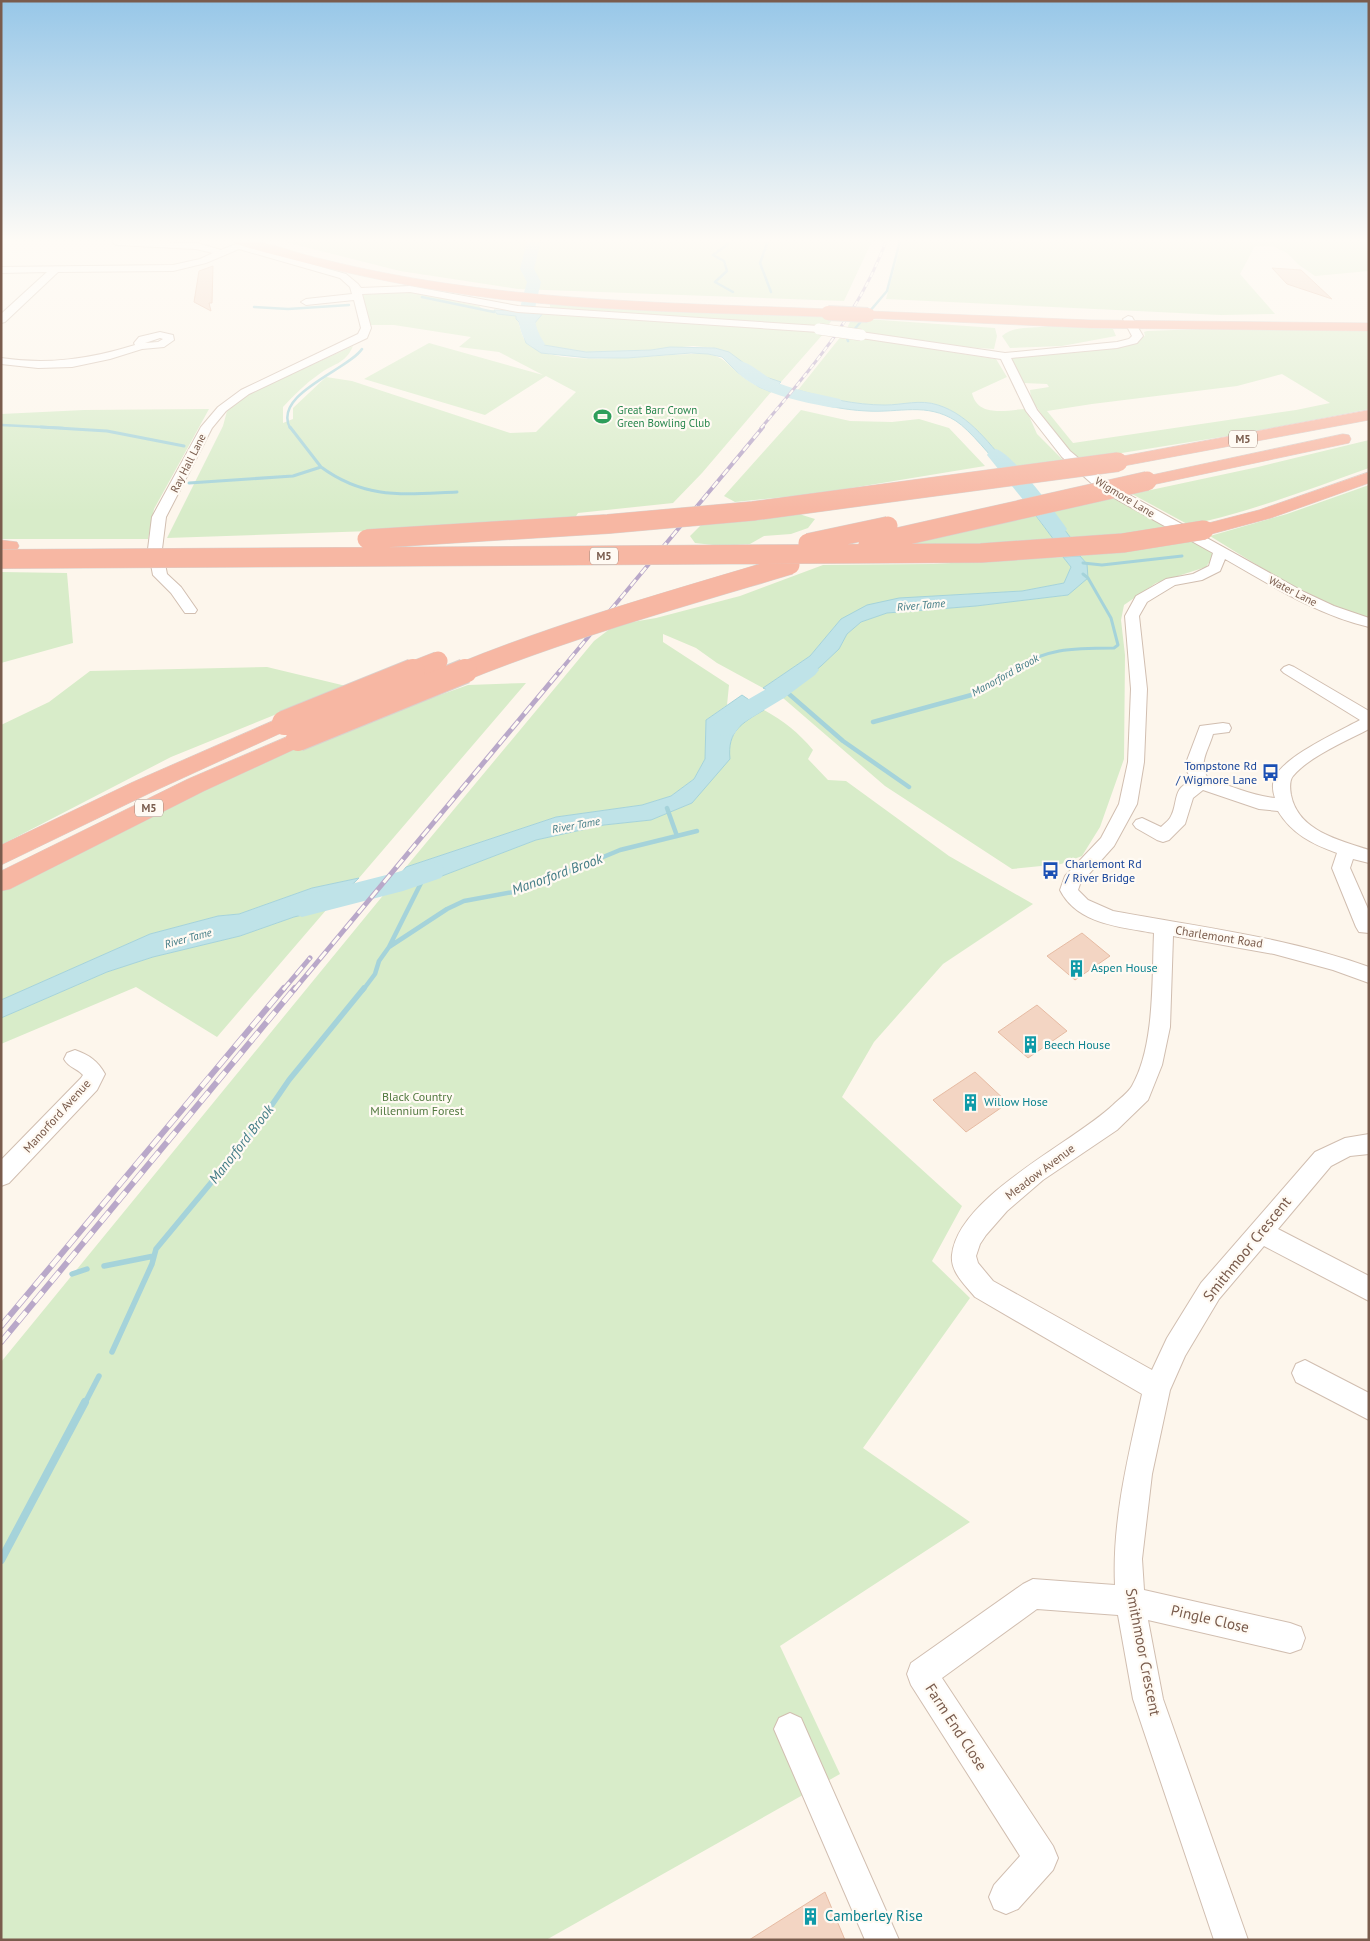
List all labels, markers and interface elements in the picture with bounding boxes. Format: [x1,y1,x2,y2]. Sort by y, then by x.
place label: Great Barr Crown Green Bowling Club [617,403,710,430]
sports icon: Great Barr Crown Green Bowling Club [593,406,613,426]
road number: M5 [1229,430,1257,448]
street label: Ray Hall Lane [167,431,209,495]
street label: Wigmore Lane [1092,474,1158,521]
road number: M5 [590,548,618,564]
street label: Water Lane [1266,573,1320,609]
water label: River Tame [896,596,946,614]
water label: Manorford Brook [969,650,1042,699]
place label: Tompstone Rd / Wigmore Lane [1175,758,1257,787]
bus stop icon: Tompstone Rd / Wigmore Lane [1261,763,1281,783]
road number: M5 [135,800,163,816]
water label: River Tame [551,814,601,836]
water label: Manorford Brook [509,849,605,899]
place label: Charlemont Rd / River Bridge [1064,856,1142,885]
bus stop icon: Charlemont Rd / River Bridge [1041,861,1061,881]
street label: Charlemont Road [1174,922,1264,951]
water label: River Tame [163,925,213,951]
building icon: Aspen House [1067,958,1087,978]
place label: Aspen House [1091,960,1158,975]
building icon: Beech House [1020,1035,1040,1055]
place label: Beech House [1044,1037,1110,1052]
street label: Manorford Avenue [20,1076,93,1155]
park label: Black Country Millennium Forest [370,1089,464,1118]
building icon: Willow Hose [960,1092,980,1112]
place label: Willow Hose [984,1094,1048,1109]
water label: Manorford Brook [205,1100,278,1187]
street label: Meadow Avenue [1002,1141,1077,1203]
street label: Smithmoor Crescent [1198,1192,1295,1305]
street label: Smithmoor Crescent [1122,1587,1165,1717]
street label: Pingle Close [1169,1600,1251,1637]
street label: Farm End Close [921,1680,992,1774]
building icon: Camberley Rise [801,1906,821,1926]
place label: Camberley Rise [825,1906,923,1925]

